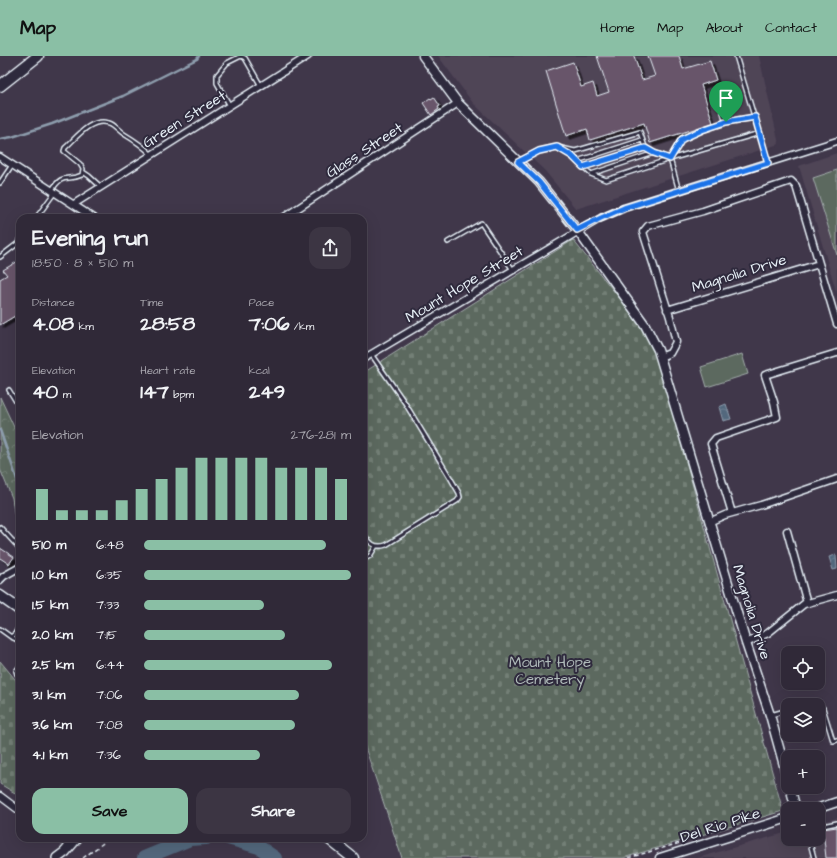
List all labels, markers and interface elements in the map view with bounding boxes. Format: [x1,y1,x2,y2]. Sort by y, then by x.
text: Map [20,15,56,42]
text: Home [600,18,635,38]
text: Map [657,18,683,38]
text: About [705,18,743,38]
text: Contact [765,18,817,38]
pin [709,81,743,122]
street label: Green Street [139,85,230,153]
icon: arrive [715,87,737,109]
street label: Glass Street [322,118,407,183]
text: Evening run [32,223,148,254]
button: share [309,227,351,269]
street label: Mount Hope Street [401,241,527,328]
street label: Magnolia Drive [689,249,789,299]
text: 18:50 · 8 × 510 m [32,254,133,272]
text: Distance [32,295,75,310]
text: Time [140,295,163,310]
text: Pace [249,295,274,310]
text: 4.08 [32,310,74,338]
text: 28:58 [140,310,195,338]
text: 7:06 [249,310,289,338]
text: km [74,319,94,334]
text: /km [289,319,314,334]
text: Elevation [32,363,75,378]
text: Heart rate [140,363,196,378]
text: kcal [249,363,270,378]
text: 40 [32,378,58,406]
text: 147 [140,378,169,406]
text: 249 [249,378,285,406]
text: m [58,387,71,402]
text: bpm [169,387,194,402]
text: Elevation [32,426,83,444]
text: 276–281 m [291,426,351,444]
text: 510 m [32,536,66,554]
text: 6:48 [96,536,124,554]
street label: Magnolia Drive [726,562,776,662]
text: 1.0 km [32,566,67,584]
text: 6:35 [96,566,122,584]
text: 1.5 km [32,596,68,614]
text: 7:33 [96,596,119,614]
text: 2.0 km [32,626,73,644]
text: 7:15 [96,626,117,644]
map controls [781,646,825,846]
button: locate [781,646,825,690]
park label: Mount Hope Cemetery [509,652,591,691]
text: 2.5 km [32,656,74,674]
text: 6:44 [96,656,124,674]
text: 3.1 km [32,686,65,704]
text: 7:06 [96,686,123,704]
button: layers [781,698,825,742]
text: 3.6 km [32,716,72,734]
text: 7:08 [96,716,123,734]
text: 4.1 km [32,746,68,764]
text: 7:36 [96,746,121,764]
button: + [781,750,825,794]
button: Save [32,788,188,834]
button: Share [196,788,351,834]
button: − [781,802,825,846]
street label: Del Rio Pike [678,803,763,848]

